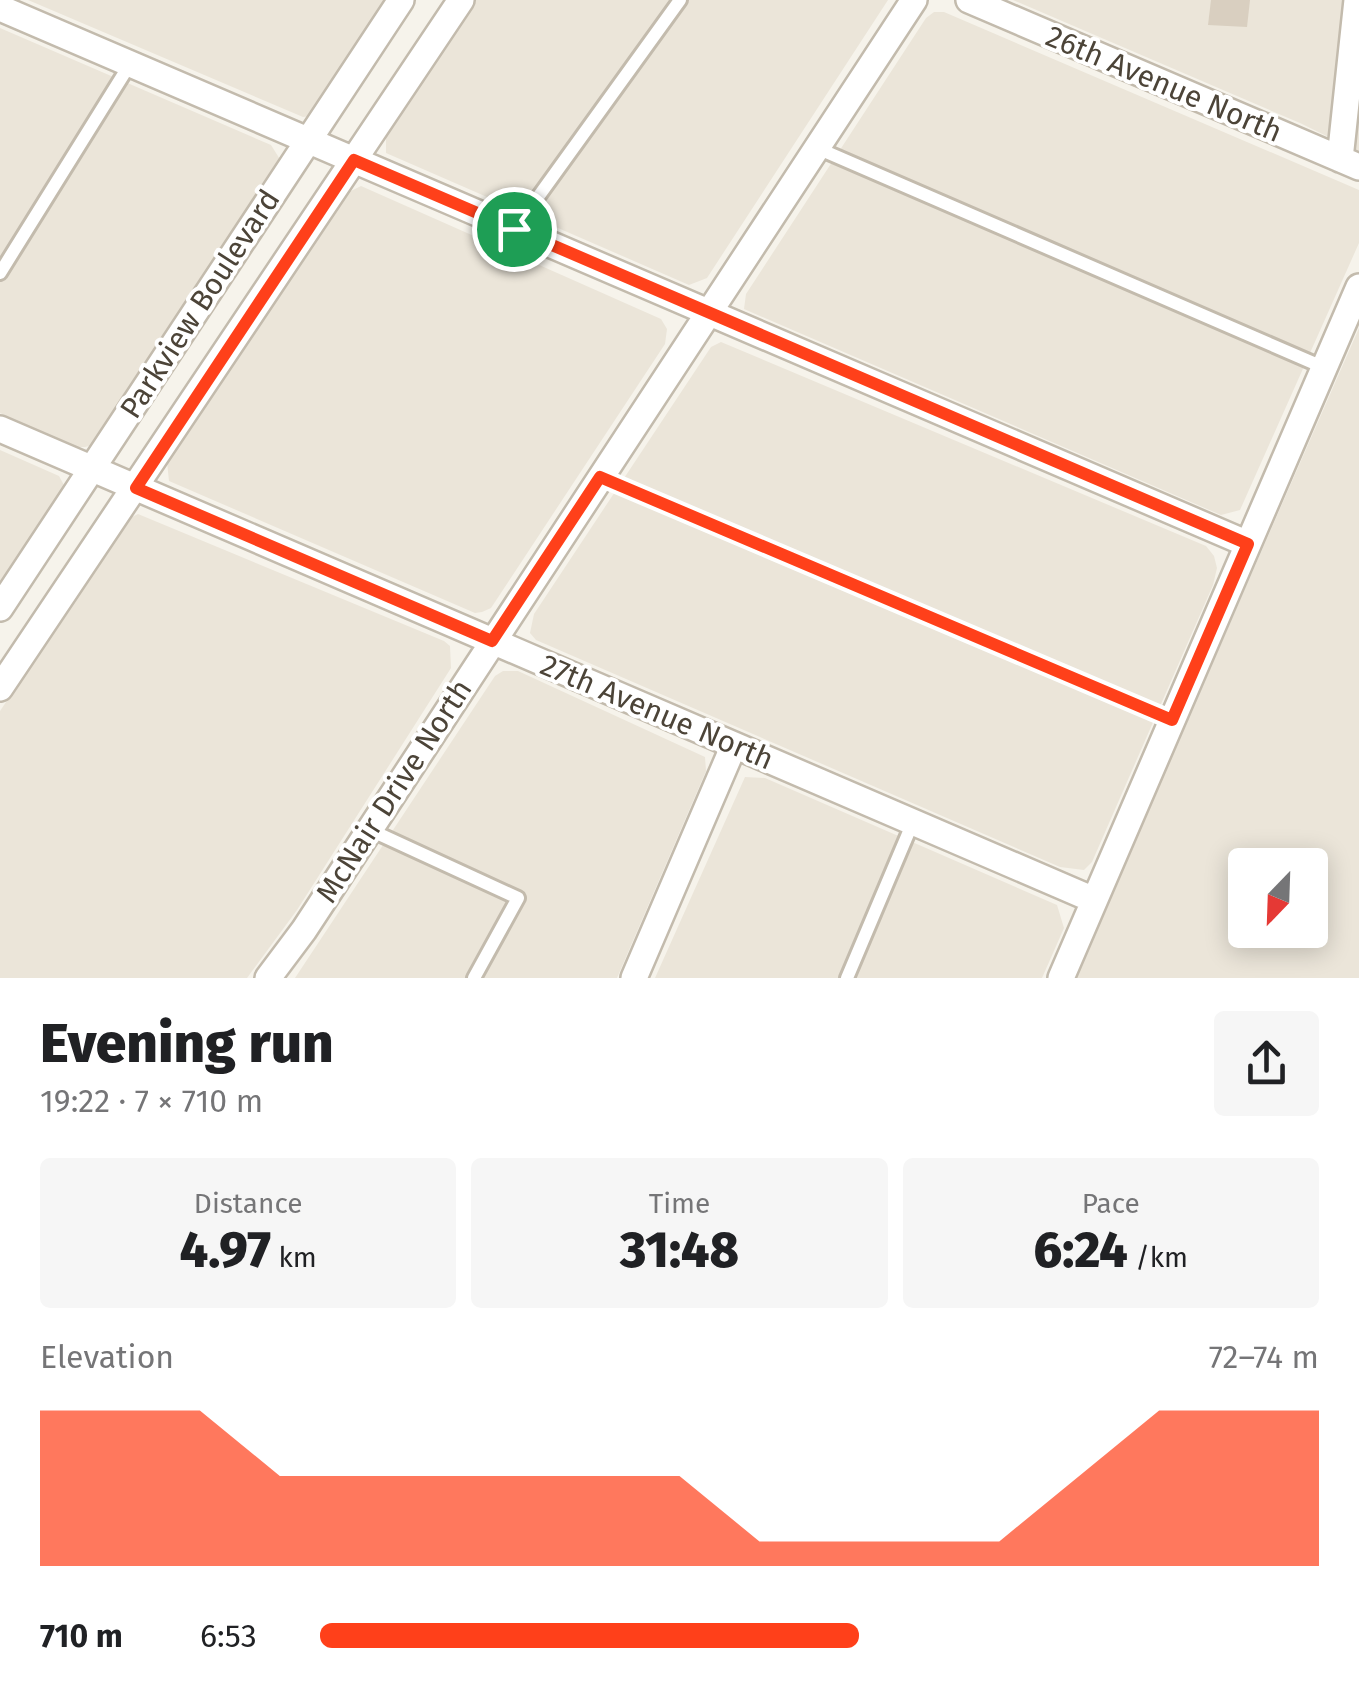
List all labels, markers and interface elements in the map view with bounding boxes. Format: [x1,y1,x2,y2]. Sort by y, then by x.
street label: 26th Avenue North [1041,18,1287,150]
street label: Parkview Boulevard [113,183,287,425]
pin [472,187,557,272]
icon: arrive [487,202,542,257]
street label: 27th Avenue North [535,647,779,777]
street label: McNair Drive North [308,673,480,909]
north arrow [1228,848,1328,948]
map controls [1228,848,1328,948]
text: Evening run [40,1011,334,1077]
button: share [1214,1011,1319,1116]
text: 19:22 · 7 × 710 m [40,1082,263,1120]
text: Distance [194,1187,302,1220]
text: Time [649,1187,710,1220]
text: Pace [1082,1187,1140,1220]
text: 4.97 [180,1220,271,1280]
text: 31:48 [620,1220,739,1280]
text: 6:24 [1034,1220,1128,1280]
text: km [271,1241,317,1274]
text: /km [1128,1241,1188,1274]
text: Elevation [40,1338,174,1376]
text: 72–74 m [1209,1338,1319,1376]
text: 710 m [40,1617,123,1655]
text: 6:53 [200,1617,257,1655]

